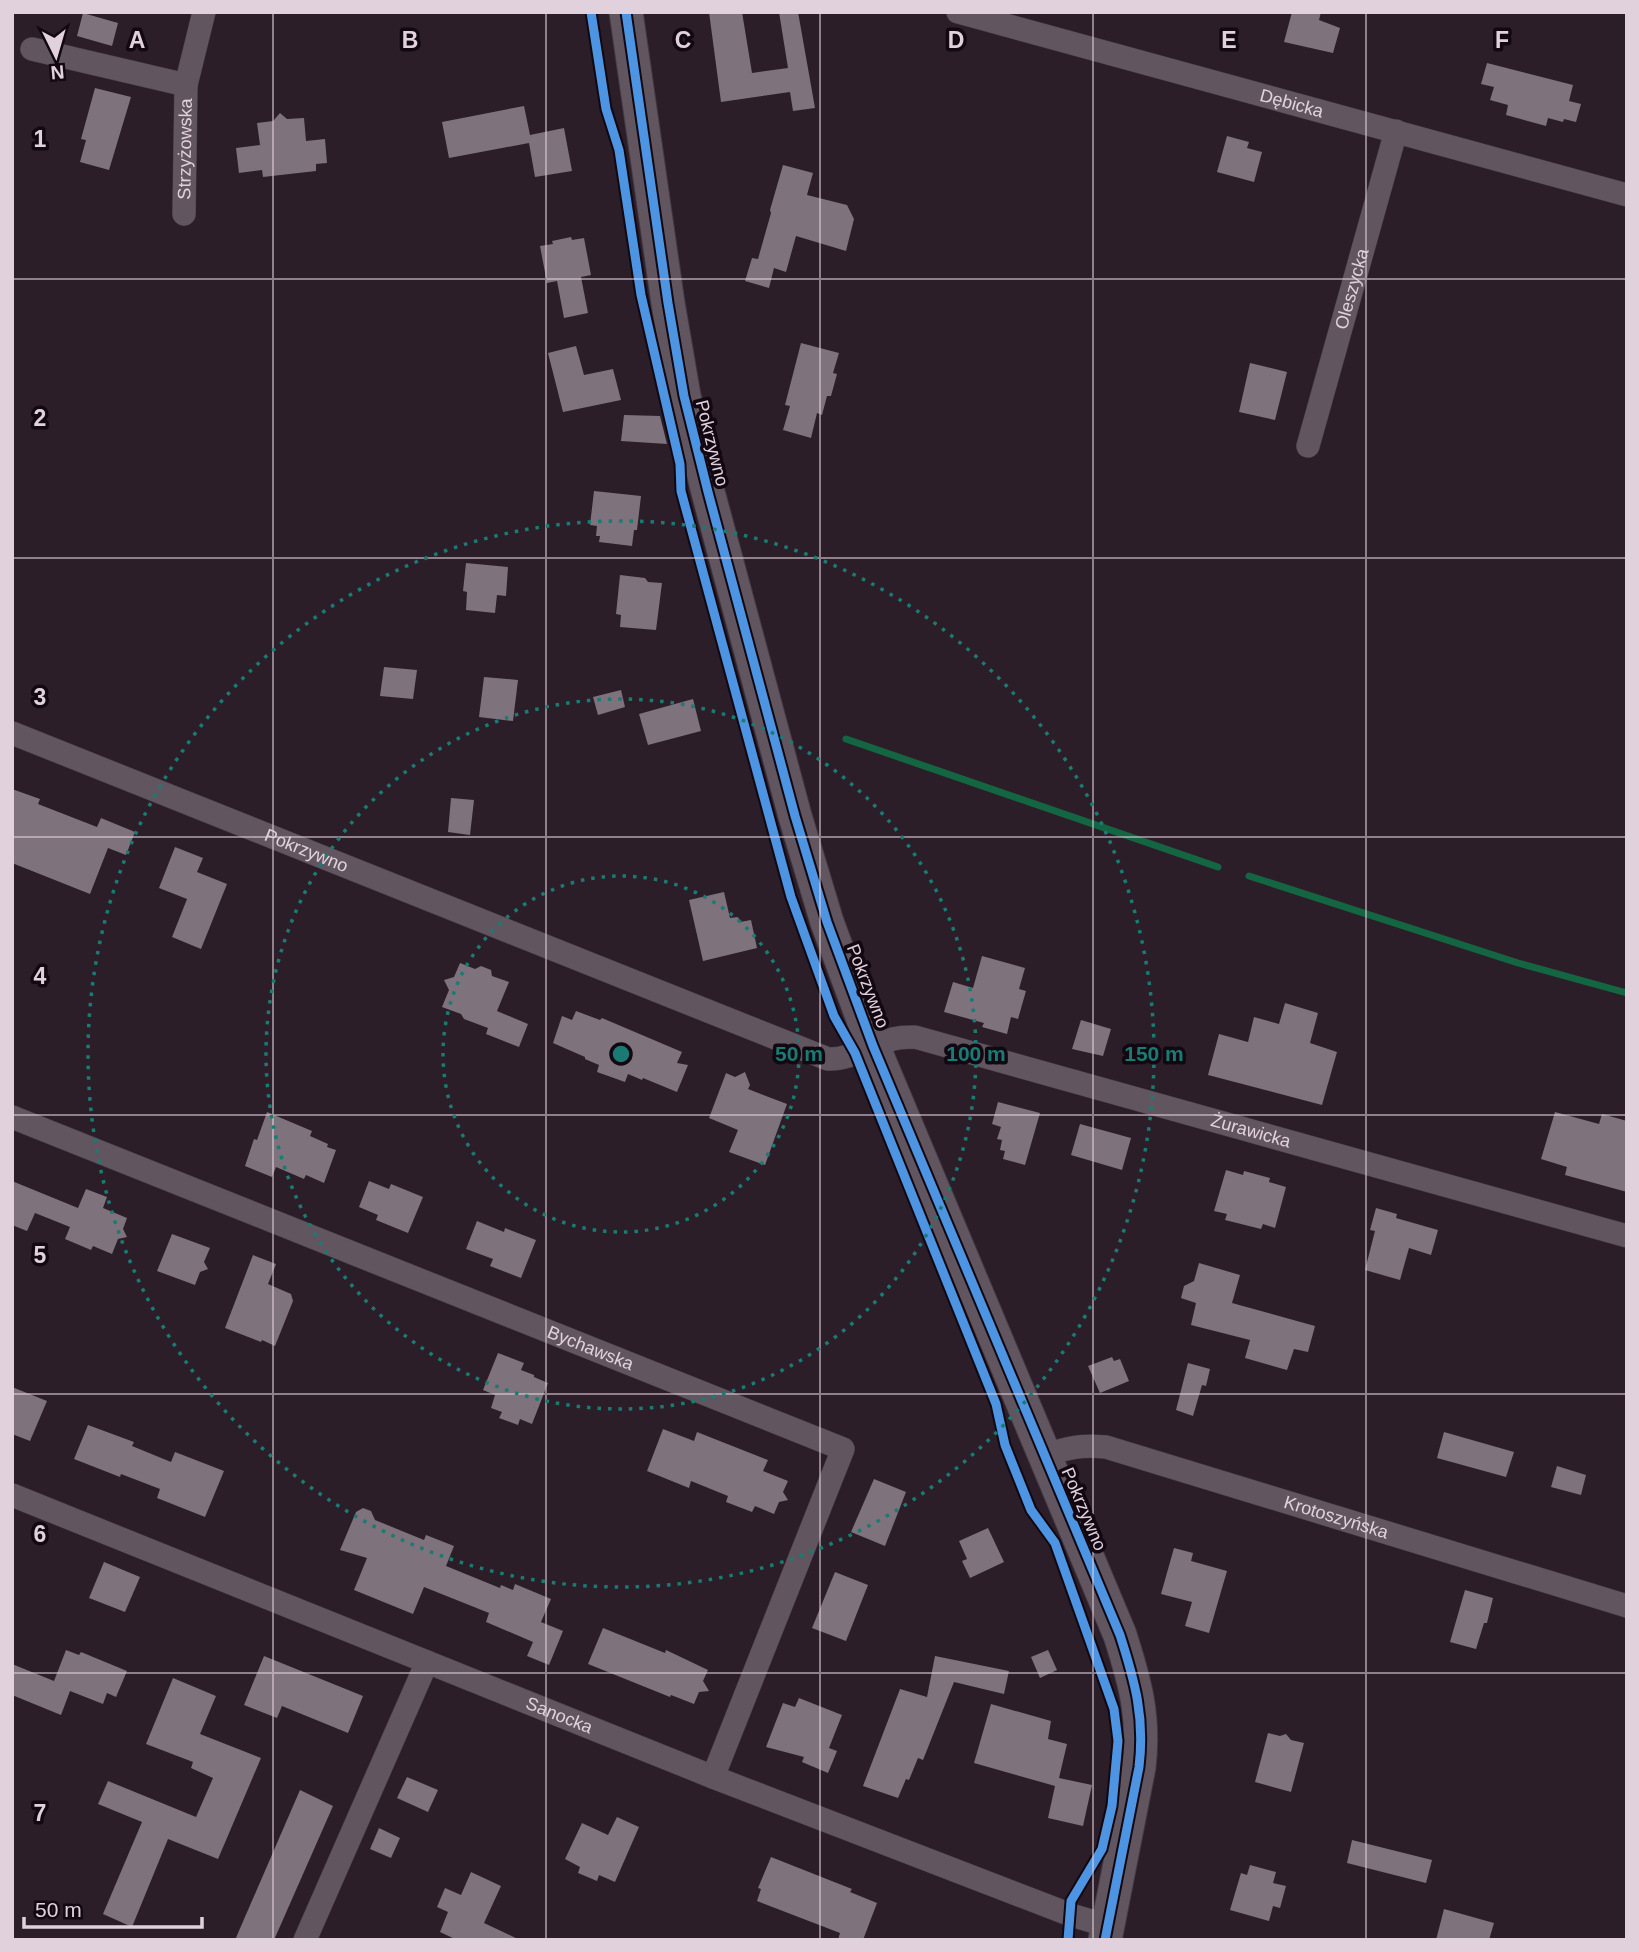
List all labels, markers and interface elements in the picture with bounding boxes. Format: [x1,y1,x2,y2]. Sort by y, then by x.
north arrow [21,21,91,91]
text: A [129,27,145,53]
text: B [402,27,418,53]
text: C [675,27,691,53]
text: D [948,27,964,53]
text: E [1221,27,1237,53]
text: F [1495,27,1509,53]
text: N [50,61,65,83]
street label: Dębicka [1258,85,1327,122]
street label: Strzyżowska [174,97,196,200]
text: 1 [34,126,47,152]
street label: Oleszycka [1331,245,1373,332]
street label: Pokrzywno [692,398,732,488]
text: 2 [34,405,46,431]
text: 3 [34,684,46,710]
street label: Pokrzywno [262,825,351,876]
street label: Pokrzywno [843,941,893,1031]
text: 4 [34,963,47,989]
centre of rings [609,1042,633,1066]
text: 50 m [775,1042,823,1065]
text: 100 m [946,1042,1006,1065]
text: 150 m [1124,1042,1184,1065]
street label: Żurawicka [1209,1110,1294,1152]
text: 5 [34,1242,47,1268]
street label: Bychawska [545,1322,637,1375]
street label: Pokrzywno [1058,1465,1110,1553]
street label: Krotoszyńska [1282,1492,1392,1543]
text: 6 [34,1521,46,1547]
street label: Sanocka [523,1693,597,1738]
text: 7 [34,1800,46,1826]
scale bar [24,1885,203,1929]
text: 50 m [35,1898,82,1921]

